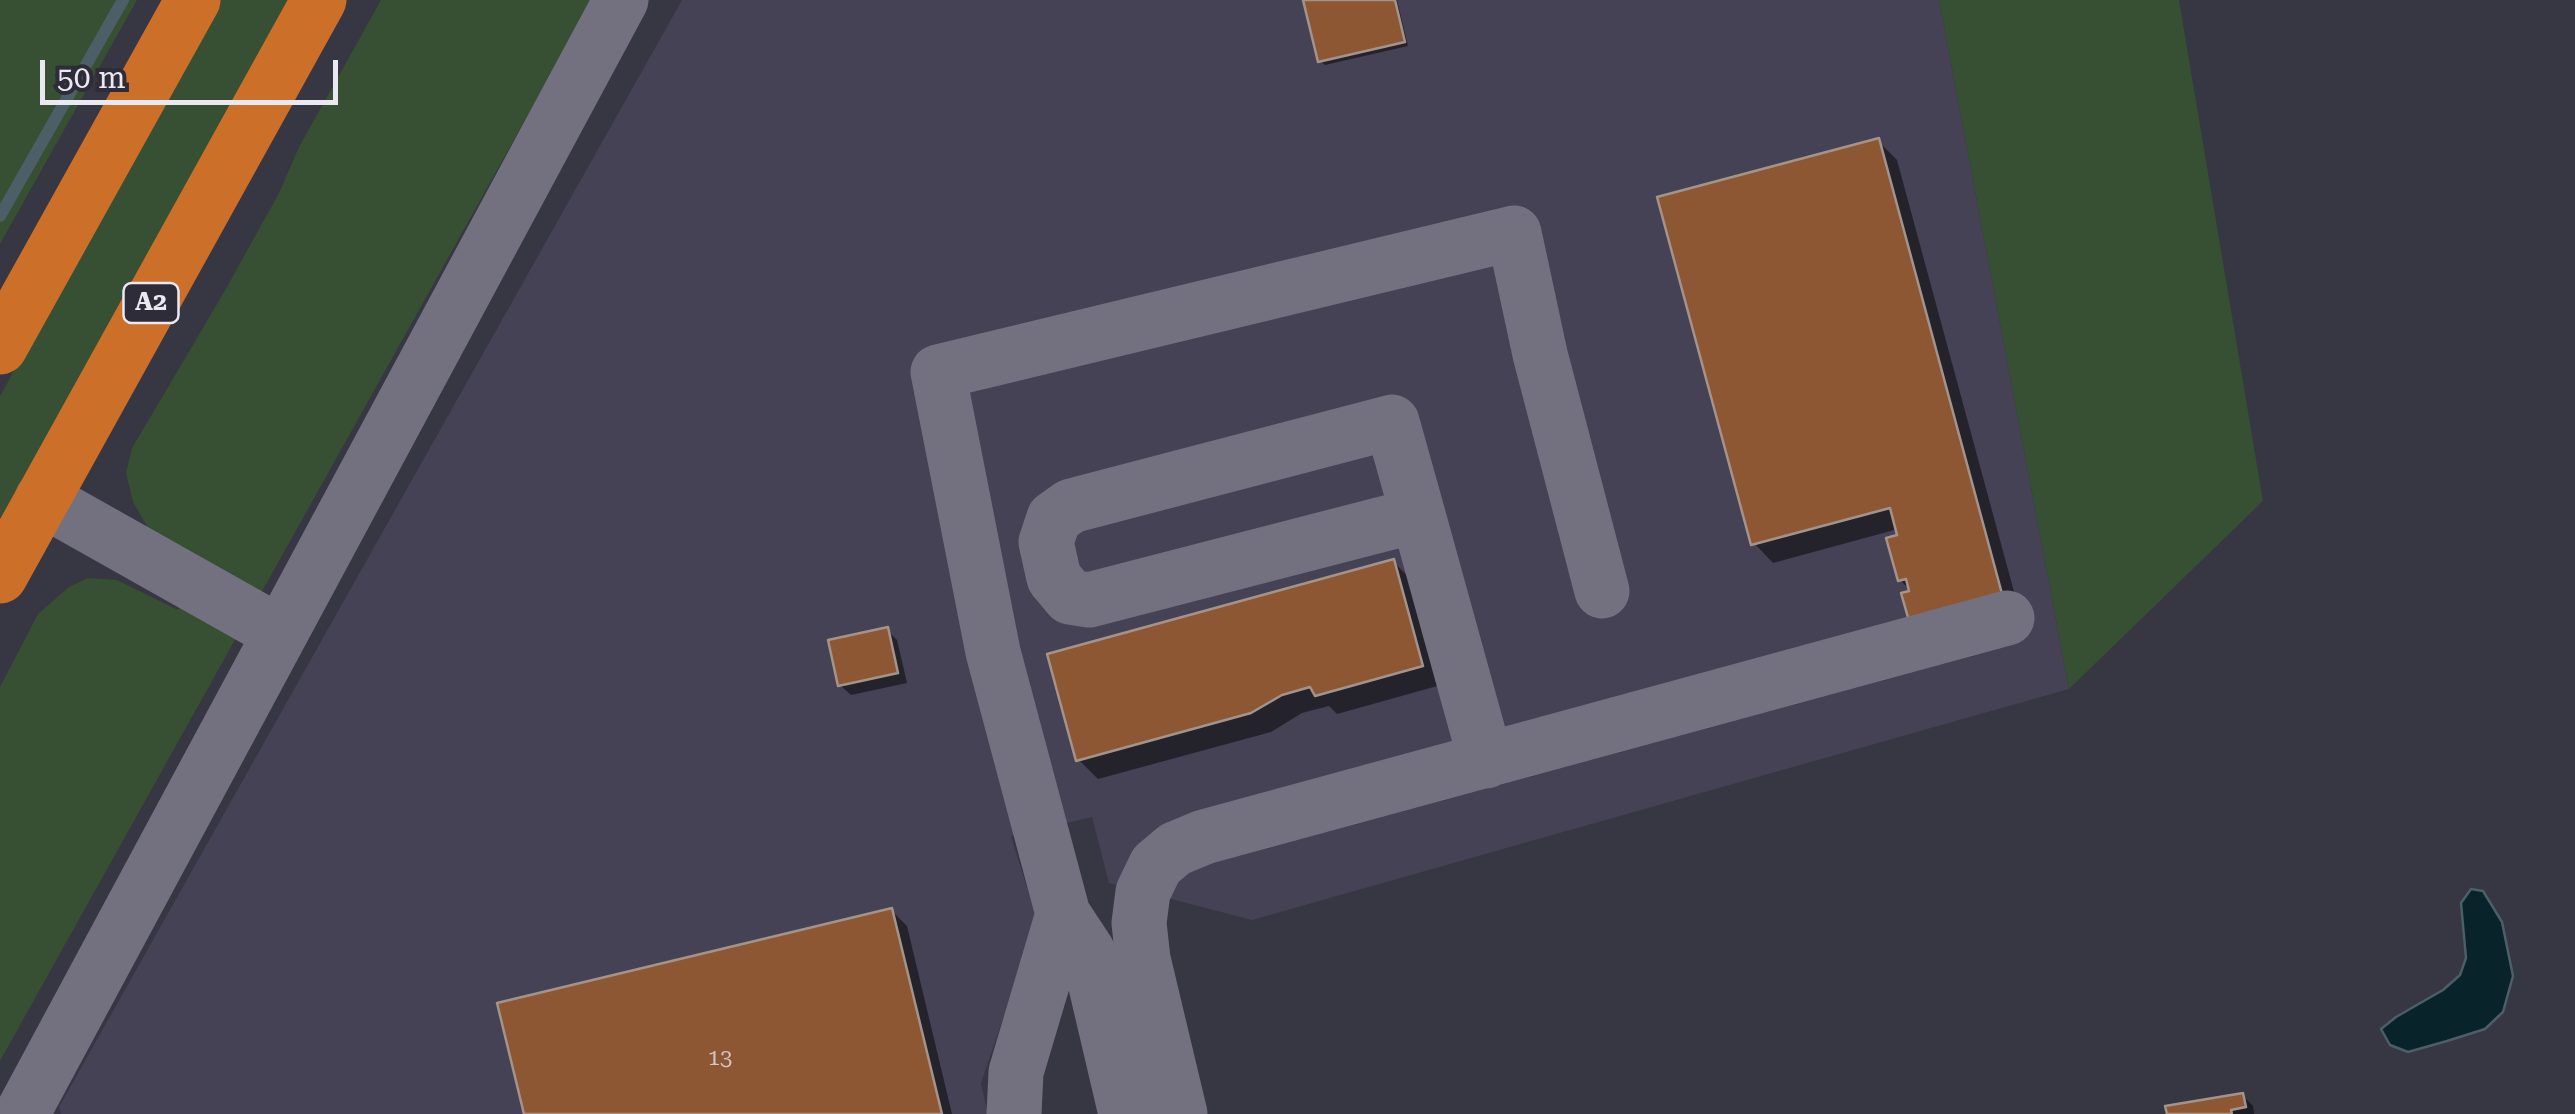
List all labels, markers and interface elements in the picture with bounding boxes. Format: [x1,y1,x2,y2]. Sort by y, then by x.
scale bar [45,40,342,102]
text: 50 m [57,60,126,95]
road number: A2 [124,283,178,323]
house number: 13 [708,1046,732,1072]

